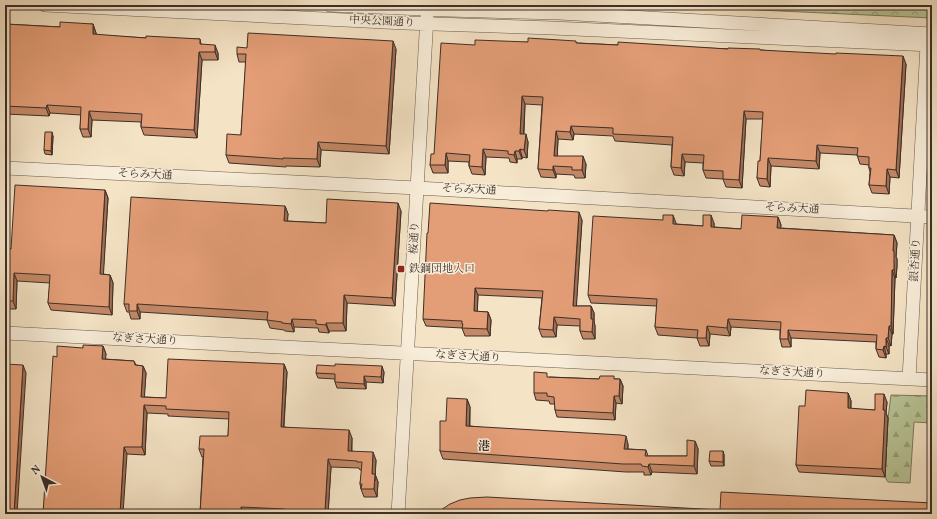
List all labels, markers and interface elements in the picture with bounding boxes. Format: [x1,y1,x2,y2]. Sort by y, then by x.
street label: 中央公園通り [349,13,415,31]
street label: そらみ大通 [117,166,173,184]
street label: そらみ大通 [441,181,497,199]
street label: そらみ大通 [764,200,820,218]
street label: 桜通り [407,221,423,255]
street label: 銀杏通り [907,238,925,282]
place label: 鉄鋼団地入口 [409,262,475,277]
marker: 鉄鋼団地入口 [396,264,406,274]
street label: なぎさ大通り [112,331,178,349]
street label: なぎさ大通り [435,348,501,366]
street label: なぎさ大通り [759,364,825,382]
district label: 港 [478,439,490,455]
north arrow [22,457,62,497]
text: N [28,462,44,479]

